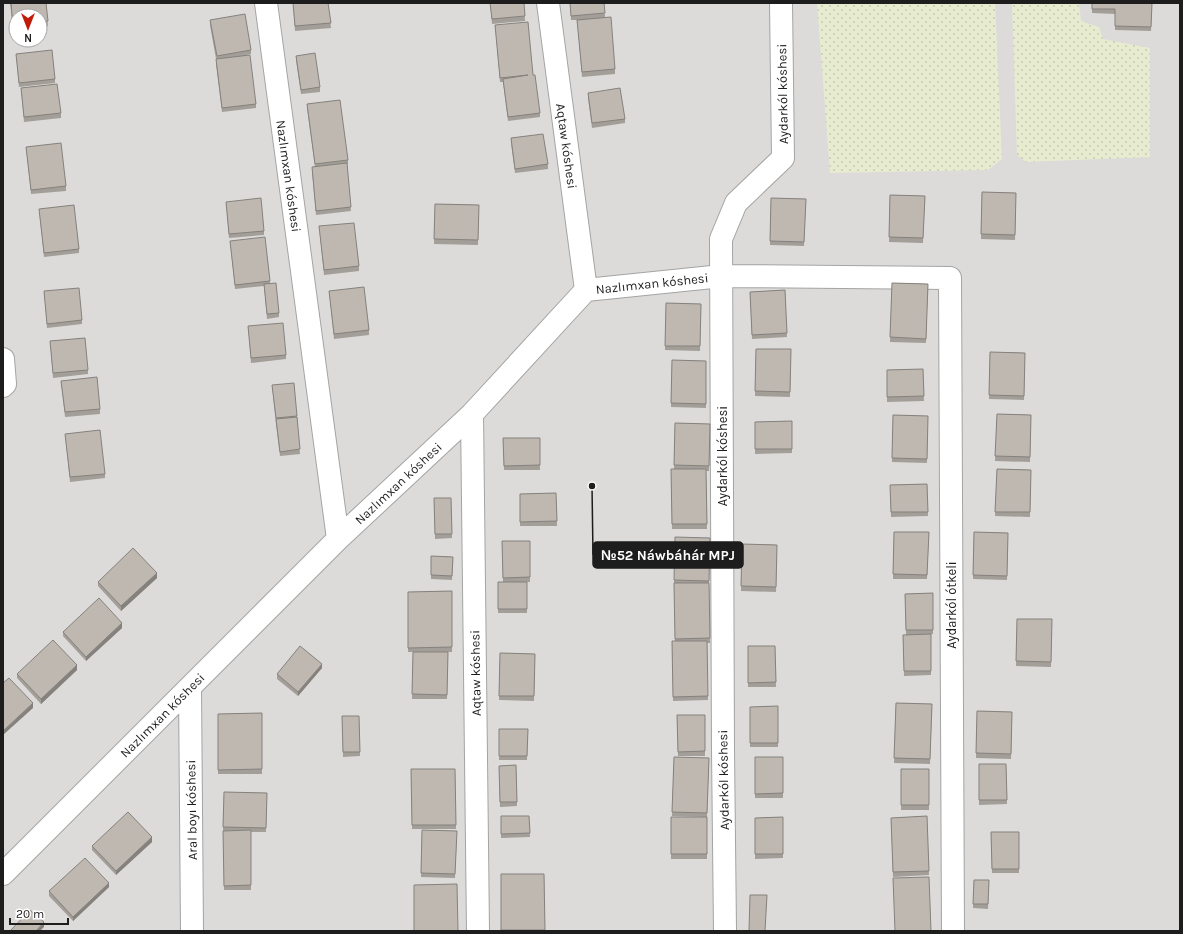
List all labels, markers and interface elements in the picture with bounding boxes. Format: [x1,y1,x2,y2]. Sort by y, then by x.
north arrow [8,8,48,48]
text: N [24,31,32,44]
street label: Aydarkól kóshesi [774,44,791,144]
street label: Aqtaw kóshesi [552,102,580,190]
street label: Nazlımxan kóshesi [273,119,304,233]
street label: Nazlımxan kóshesi [595,270,709,297]
street label: Aydarkól kóshesi [715,406,730,506]
street label: Nazlımxan kóshesi [352,439,445,527]
callout: №52 Náwbáhár MPJ [593,542,743,568]
text: №52 Náwbáhár MPJ [601,547,735,564]
street label: Aydarkól ótkeli [944,561,959,649]
street label: Aqtaw kóshesi [467,630,485,716]
street label: Nazlımxan kóshesi [117,670,208,761]
street label: Aydarkól kóshesi [715,730,732,830]
street label: Aral boyı kóshesi [183,760,200,860]
scale bar [10,900,68,926]
text: 20 m [16,907,44,921]

